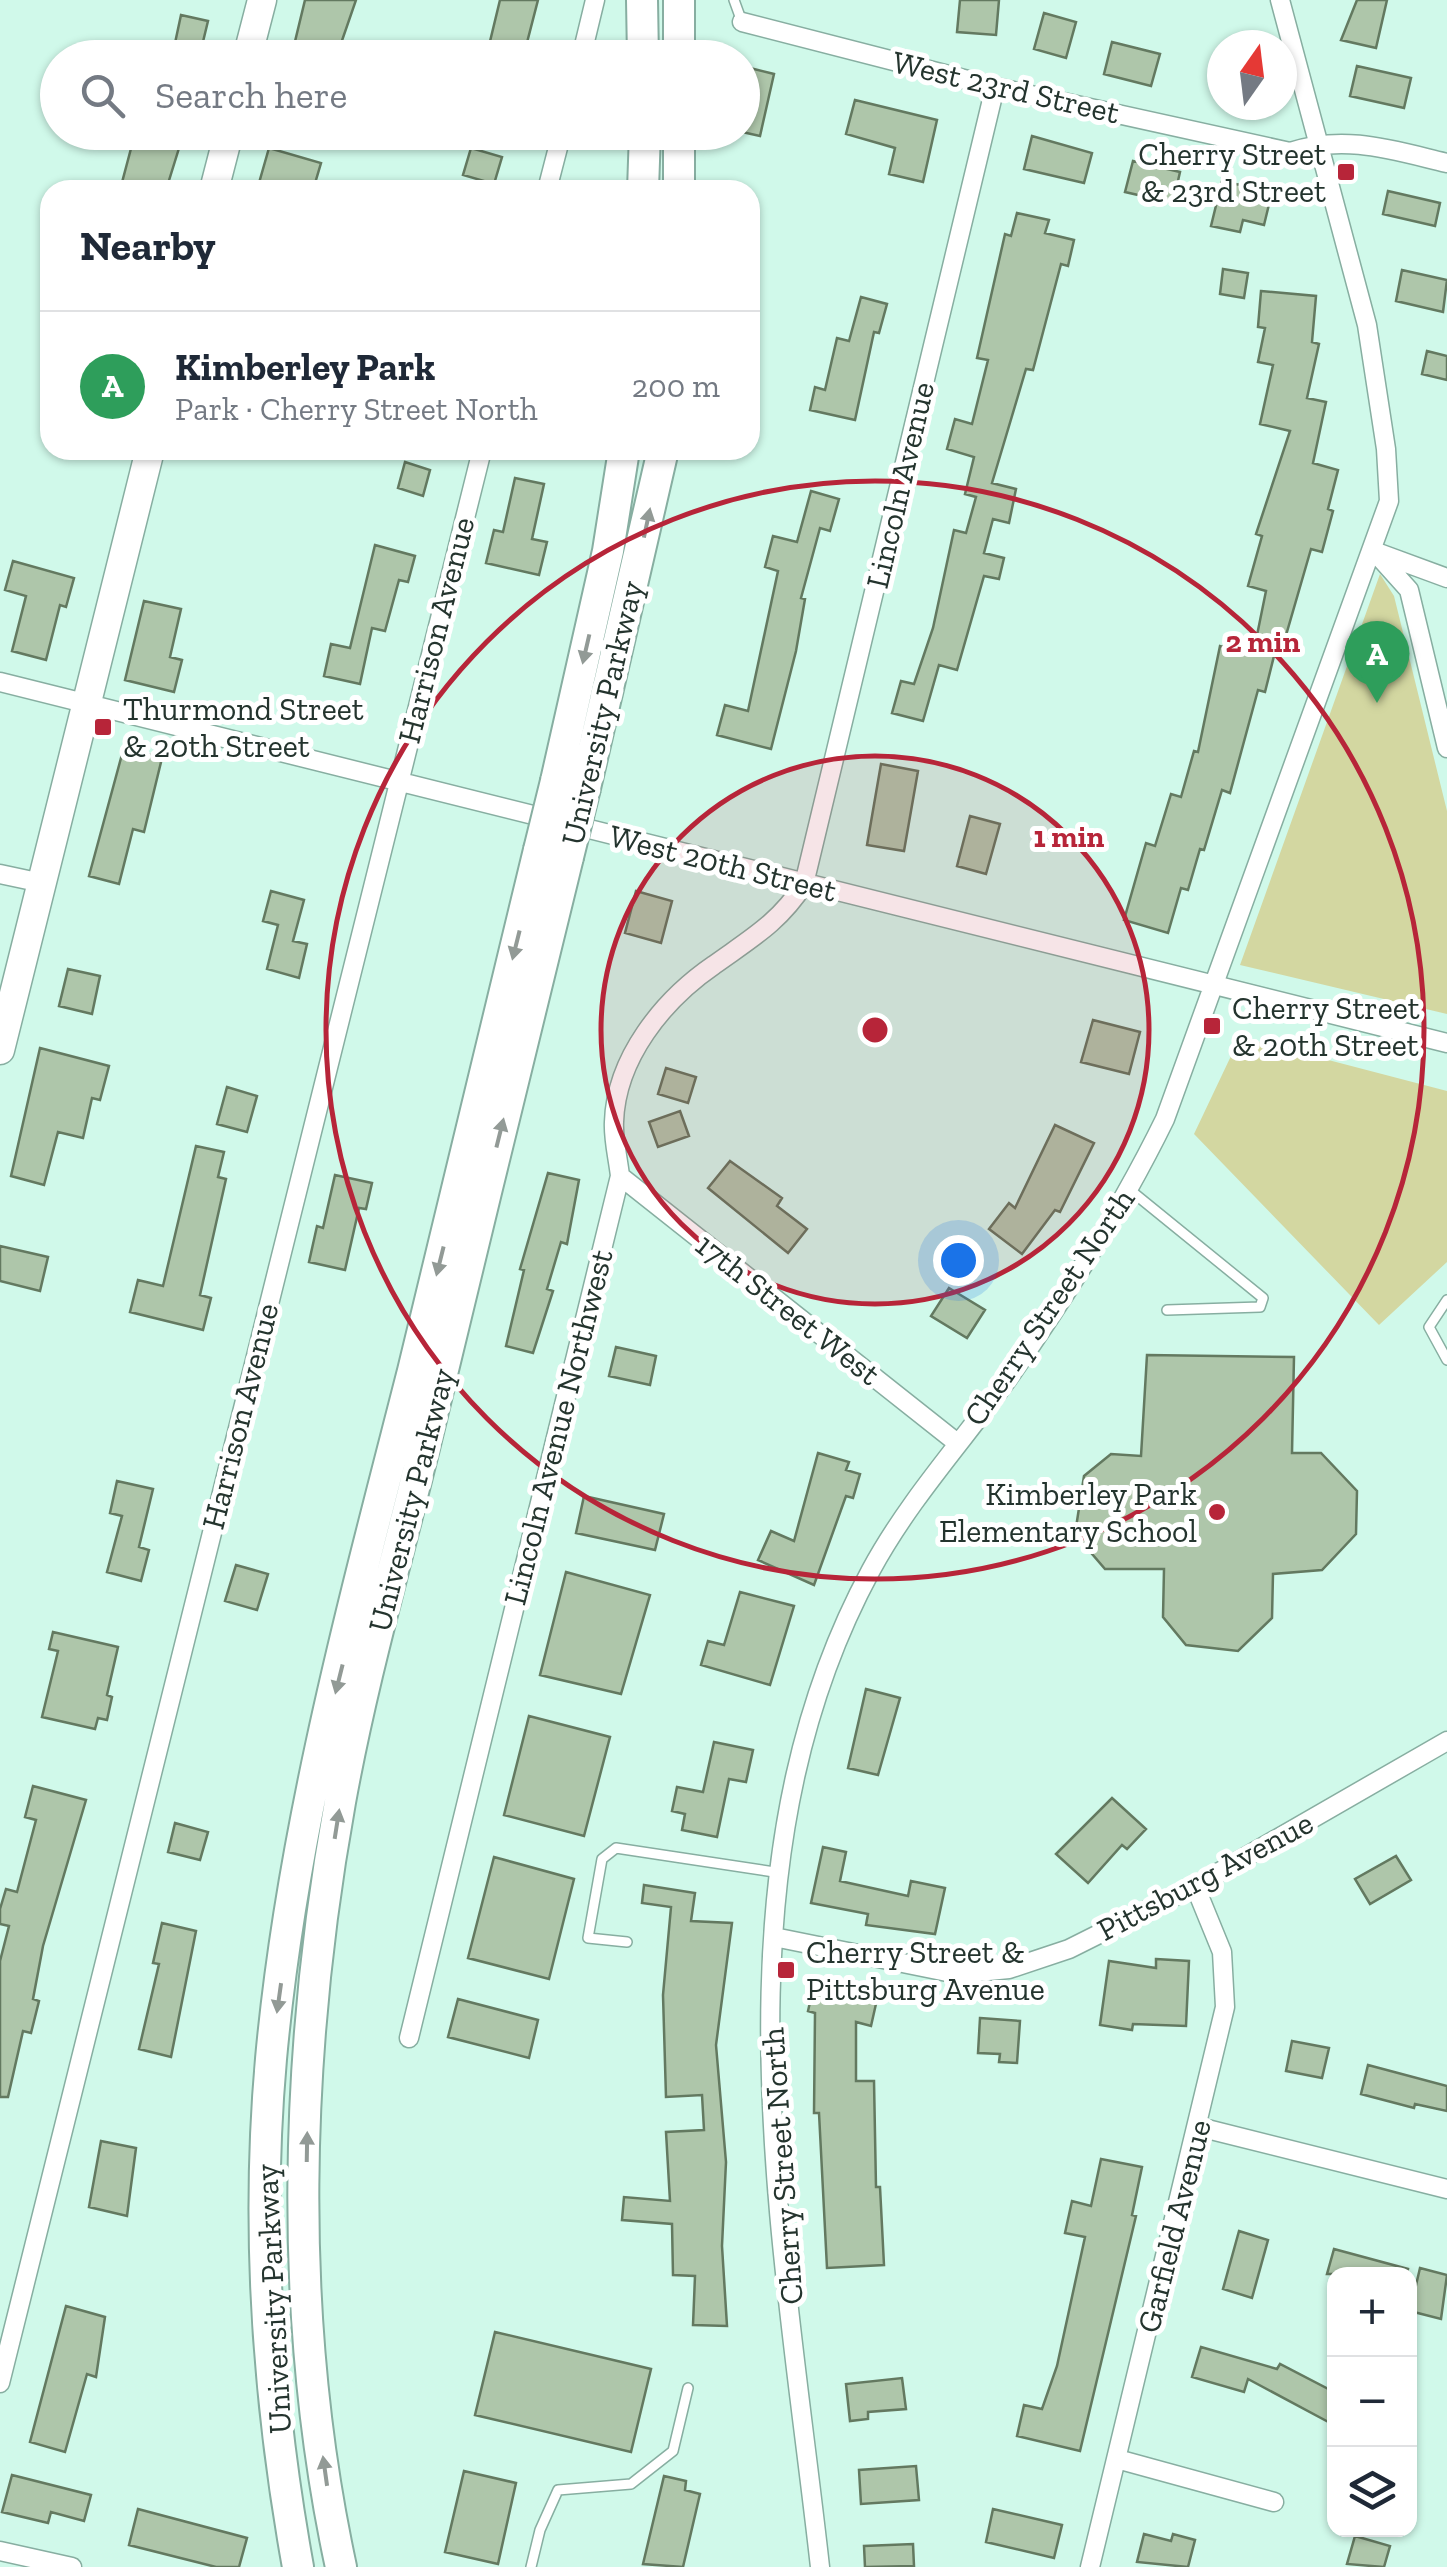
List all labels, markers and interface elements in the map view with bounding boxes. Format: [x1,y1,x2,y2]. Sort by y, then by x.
north arrow [1207,30,1297,120]
search box [40,40,760,150]
street label: West 23rd Street [889,42,1123,132]
icon: search [75,68,130,123]
text: Search here [155,72,347,118]
place label: Cherry Street & 23rd Street [1138,135,1326,210]
marker: Cherry Street & 23rd Street [1335,161,1357,183]
text: Nearby [80,220,216,271]
text: Kimberley Park [175,344,435,390]
text: A [102,367,123,405]
text: 200 m [632,367,720,405]
street label: Lincoln Avenue [858,378,942,592]
text: Park · Cherry Street North [175,390,538,428]
one-way arrow [640,507,655,538]
street label: Harrison Avenue [390,513,482,747]
street label: University Parkway [553,576,651,849]
pin: A [1344,620,1410,703]
text: 2 min [1226,624,1301,660]
one-way arrow [577,634,593,665]
place label: Thurmond Street & 20th Street [123,690,364,765]
marker: Thurmond Street & 20th Street [92,716,114,738]
street label: West 20th Street [606,816,841,910]
text: 1 min [1034,819,1105,855]
one-way arrow [508,930,524,961]
place label: Cherry Street & 20th Street [1232,989,1420,1064]
centre of rings [857,1012,893,1048]
marker: Cherry Street & 20th Street [1201,1015,1223,1037]
one-way arrow [493,1117,509,1148]
street label: Cherry Street North [956,1181,1142,1433]
street label: 17th Street West [688,1225,888,1393]
your location [933,1235,984,1286]
street label: Lincoln Avenue Northwest [495,1245,621,1609]
one-way arrow [432,1246,447,1277]
street label: Harrison Avenue [194,1299,286,1533]
street label: University Parkway [360,1364,462,1636]
place label: Kimberley Park Elementary School [939,1475,1197,1550]
marker: Kimberley Park Elementary School [1206,1501,1228,1523]
one-way arrow [331,1664,346,1695]
street label: Pittsburg Avenue [1091,1803,1319,1949]
one-way arrow [330,1808,345,1839]
place label: Cherry Street & Pittsburg Avenue [806,1933,1045,2008]
marker: Cherry Street & Pittsburg Avenue [775,1959,797,1981]
one-way arrow [271,1983,287,2014]
street label: Cherry Street North [753,2026,811,2306]
street label: Garfield Avenue [1129,2116,1219,2336]
one-way arrow [299,2131,315,2163]
street label: University Parkway [247,2162,299,2435]
map controls [1327,2267,1417,2537]
button: + [1327,2267,1417,2357]
button: − [1327,2357,1417,2447]
button: layers [1327,2447,1417,2537]
one-way arrow [316,2455,332,2486]

